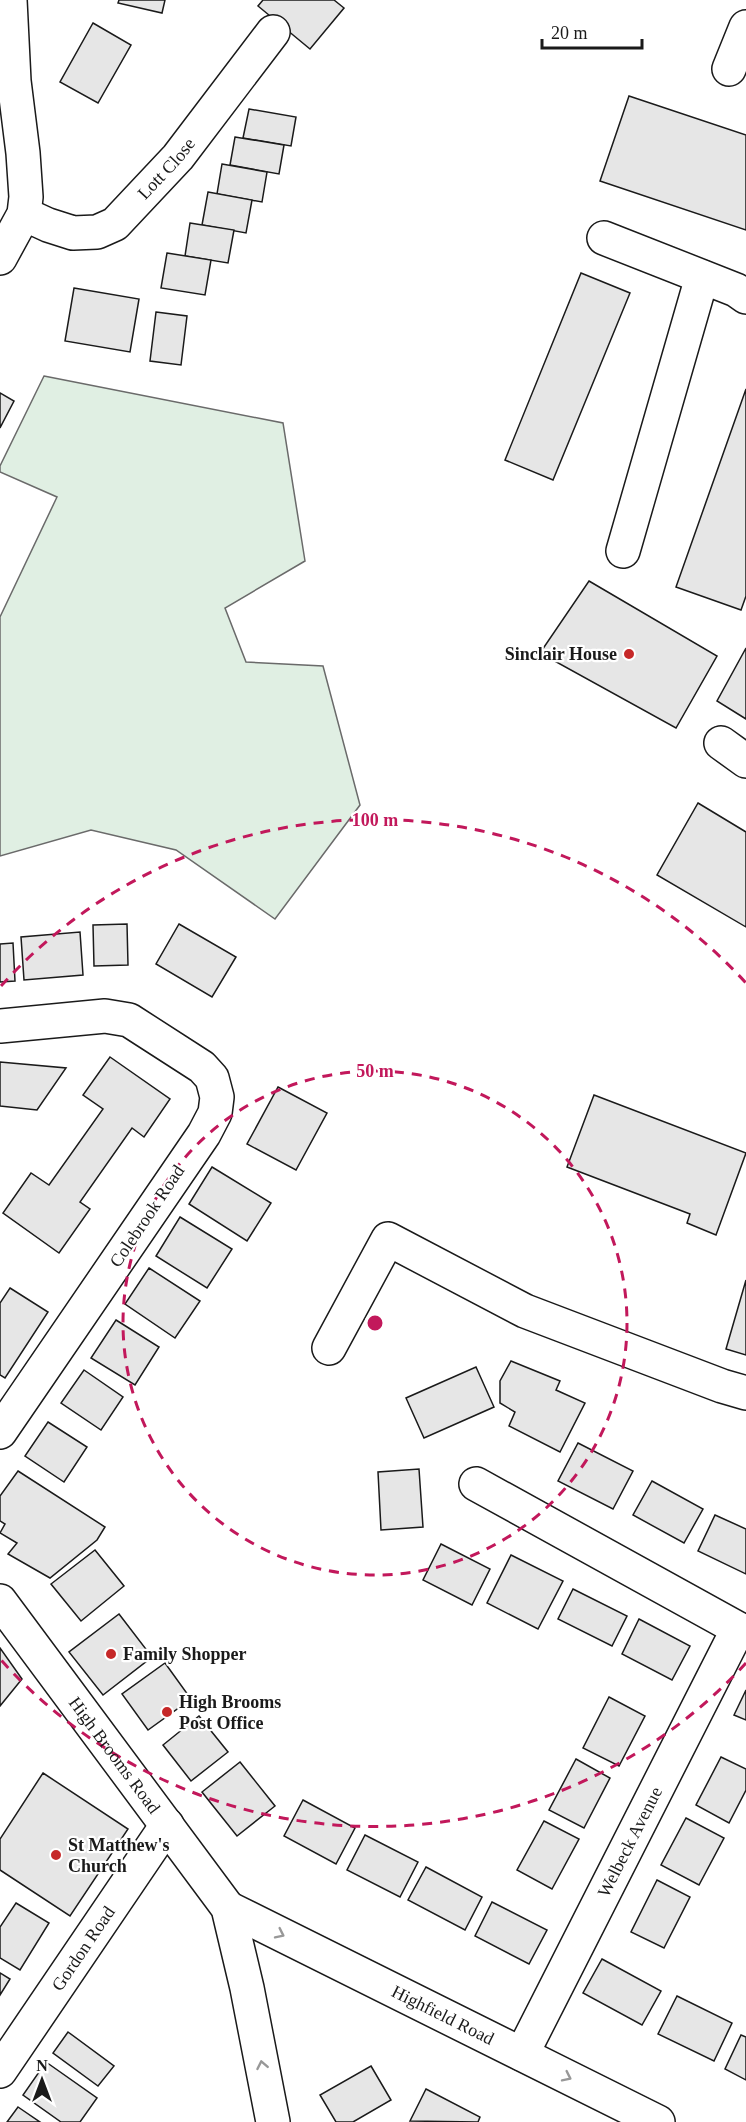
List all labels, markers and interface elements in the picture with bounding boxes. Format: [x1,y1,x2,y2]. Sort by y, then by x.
scale bar [542,12,642,50]
text: 20 m [551,23,588,43]
street label: Lott Close [134,134,199,203]
place label: Sinclair House [505,644,617,664]
marker: Sinclair House [622,647,636,661]
text: 100 m [352,810,398,830]
text: 50 m [356,1061,394,1081]
street label: Colebrook Road [106,1161,188,1271]
centre of rings [365,1313,385,1333]
place label: Family Shopper [123,1644,247,1664]
marker: Family Shopper [104,1647,118,1661]
place label: High Brooms Post Office [179,1692,281,1733]
street label: High Brooms Road [65,1693,164,1817]
marker: High Brooms Post Office [160,1705,174,1719]
street label: Welbeck Avenue [594,1783,666,1900]
place label: St Matthew's Church [68,1835,170,1876]
marker: St Matthew's Church [49,1848,63,1862]
street label: Gordon Road [47,1903,119,1995]
one-way arrow [274,1927,284,1938]
street label: Highfield Road [388,1981,497,2049]
north arrow [12,2050,72,2110]
text: N [36,2057,48,2074]
one-way arrow [256,2060,269,2070]
one-way arrow [561,2070,572,2081]

